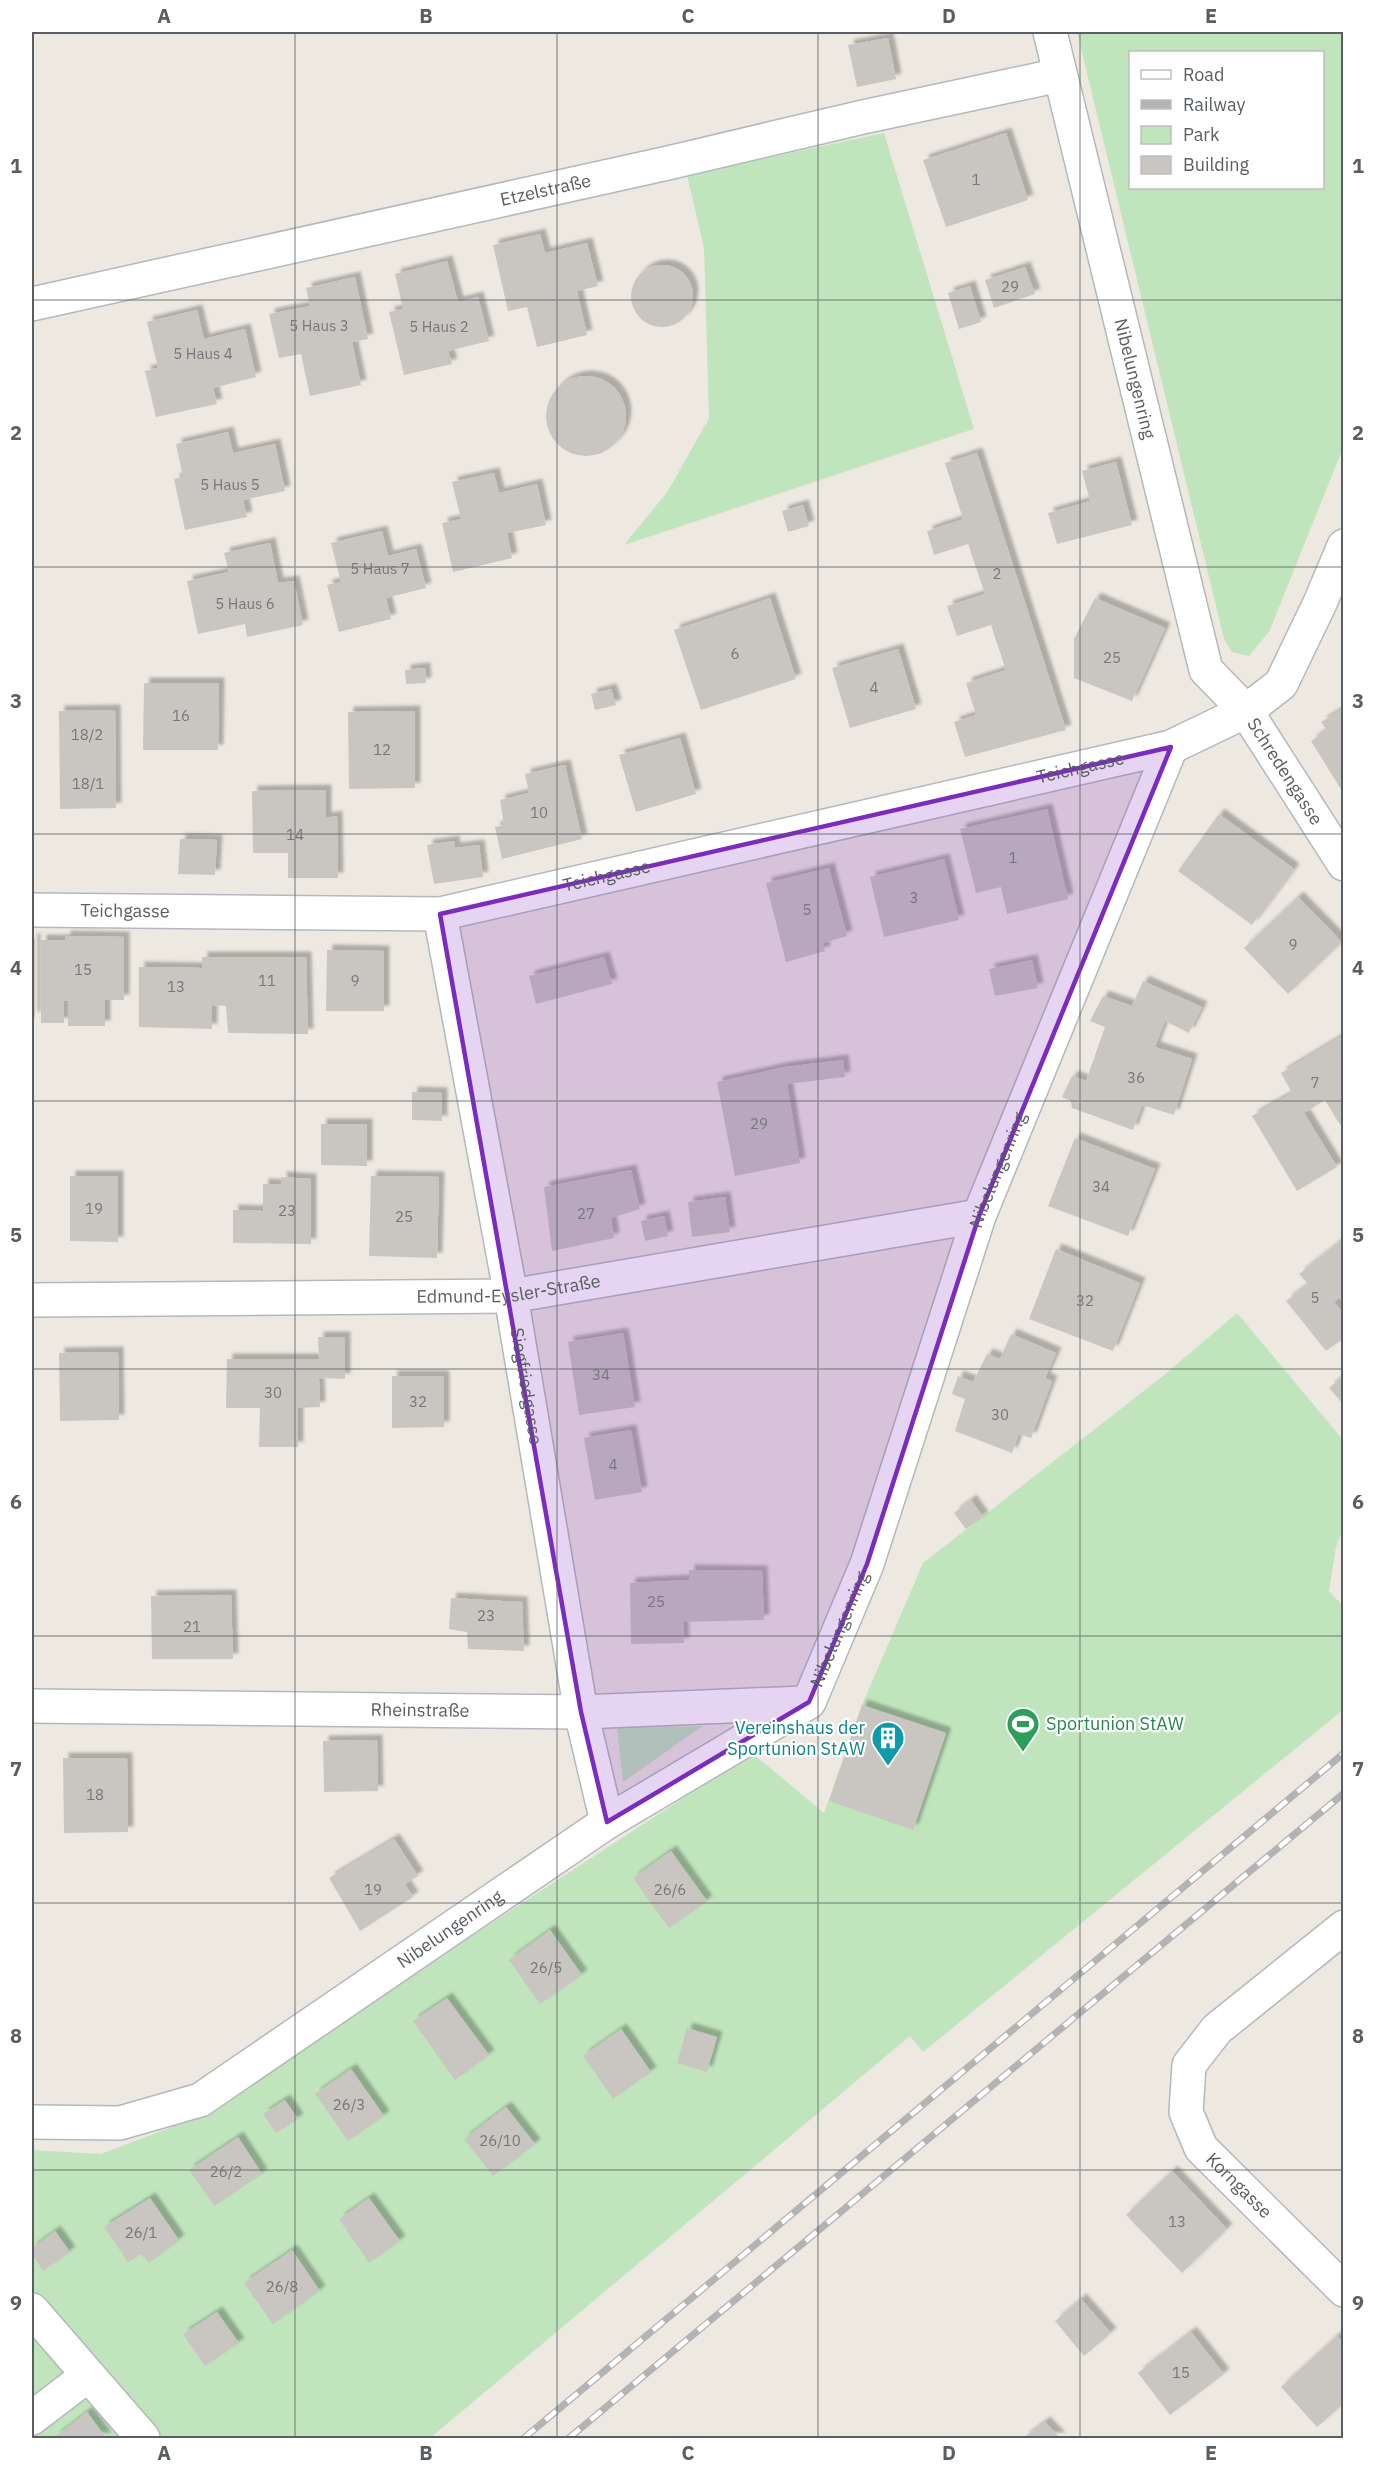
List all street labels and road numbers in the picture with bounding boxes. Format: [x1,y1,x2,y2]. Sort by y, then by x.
street label: Etzelstraße [498,168,593,211]
street label: Nibelungenring [1109,316,1161,442]
street label: Schredengasse [1242,713,1328,829]
street label: Teichgasse [1034,746,1127,788]
street label: Teichgasse [561,854,653,897]
street label: Teichgasse [80,898,170,922]
street label: Nibelungenring [964,1108,1032,1231]
street label: Edmund-Eysler-Straße [416,1269,602,1308]
street label: Siegfriedgasse [506,1326,548,1446]
street label: Nibelungenring [805,1567,874,1690]
street label: Rheinstraße [370,1698,470,1722]
street label: Nibelungenring [392,1884,508,1973]
street label: Korngasse [1201,2147,1277,2223]

